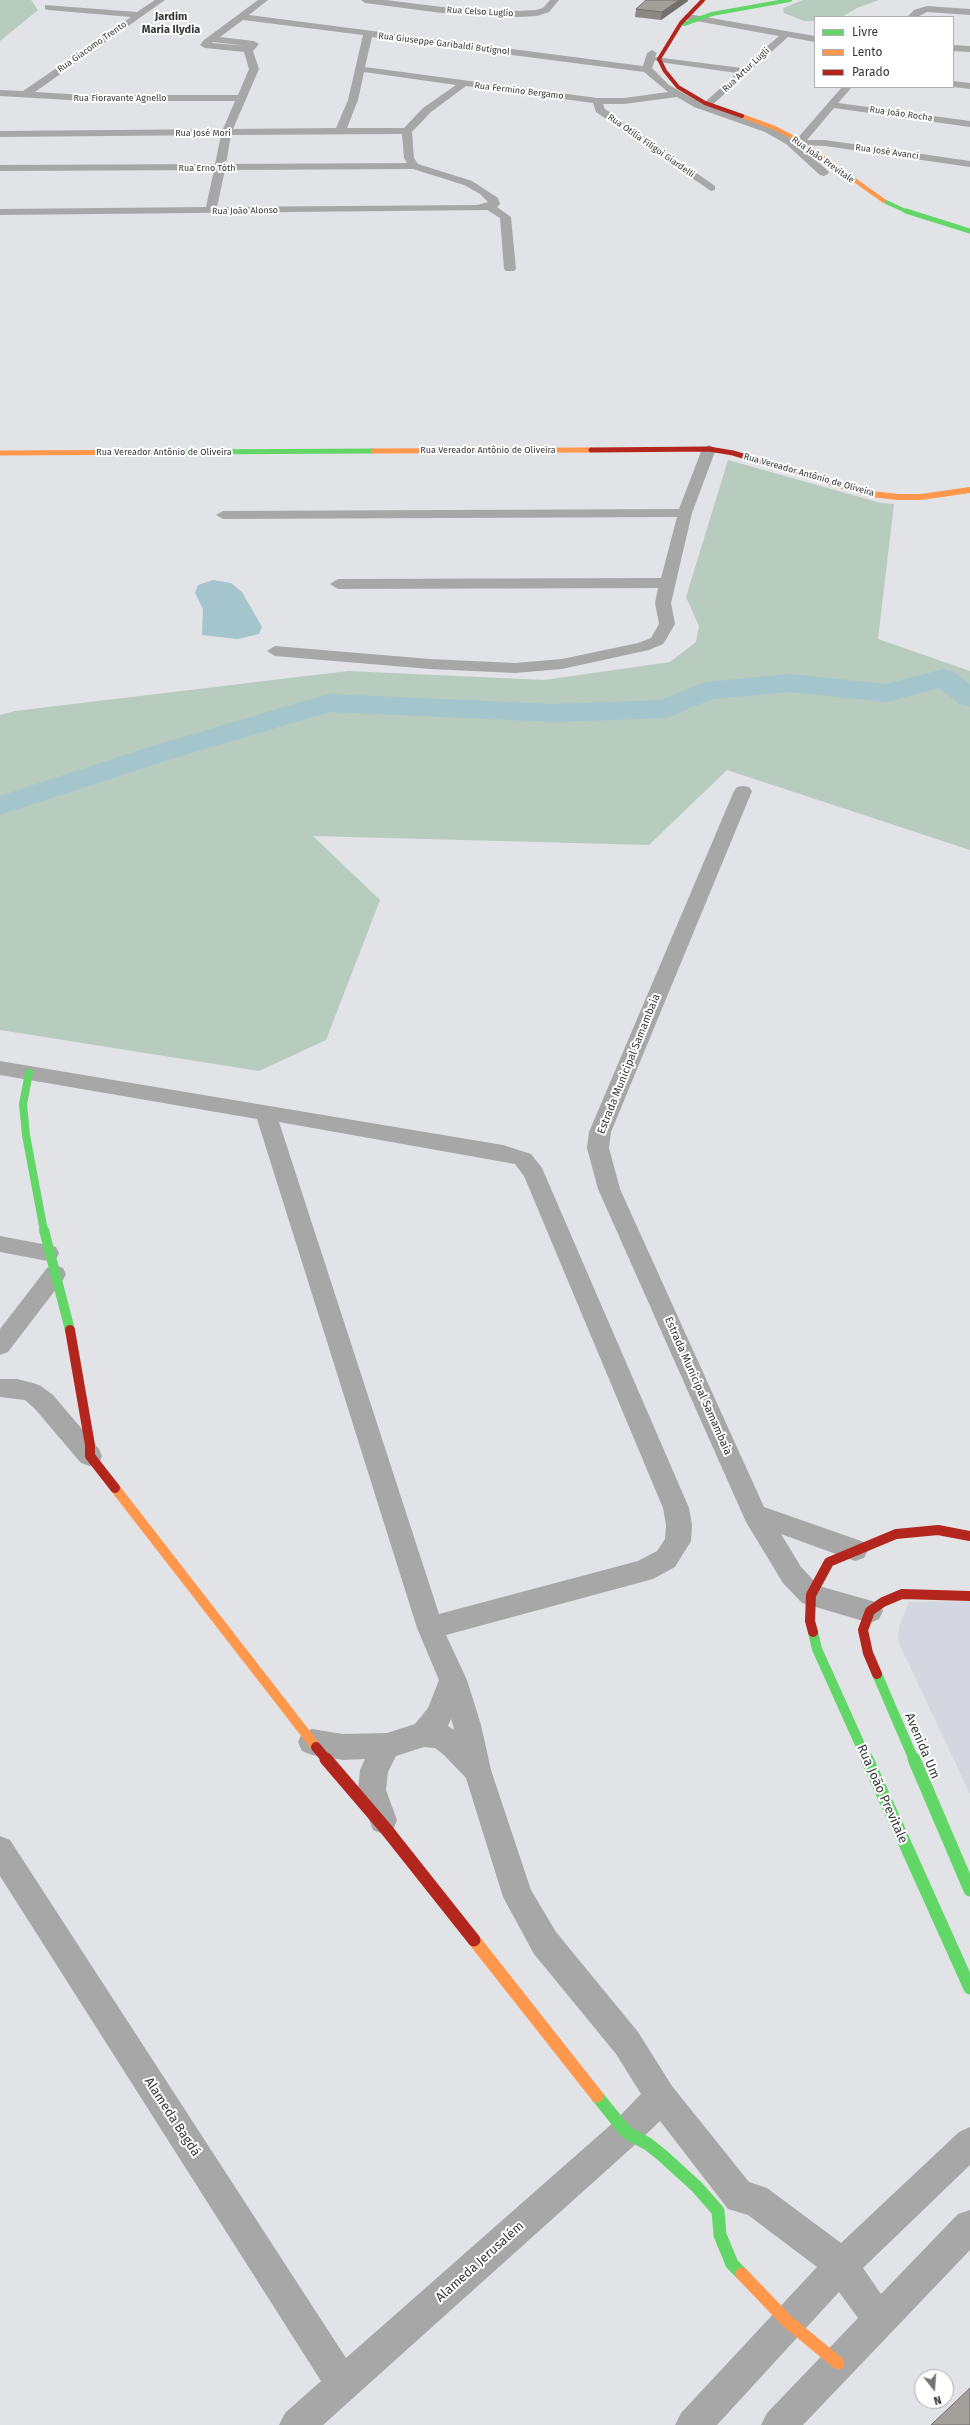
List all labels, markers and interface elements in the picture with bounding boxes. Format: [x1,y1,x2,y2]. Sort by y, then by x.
street label: Rua Celso Luglio [446,5,514,19]
district label: Jardim Maria Ilydia [142,10,200,36]
legend [814,16,954,88]
street label: Rua Giacomo Trento [55,19,129,75]
text: Livre [852,25,878,39]
street label: Rua Giuseppe Garibaldi Butignol [378,31,510,57]
street label: Rua Artur Lugli [720,45,772,95]
text: Lento [852,45,882,59]
text: Parado [852,65,890,79]
street label: Rua Fermino Bergamo [474,80,564,102]
street label: Rua Fioravante Agnello [73,93,167,103]
street label: Rua João Rocha [869,104,933,124]
street label: Rua Otília Filigoi Giardelli [606,112,696,180]
street label: Rua José Mori [175,128,231,138]
street label: Rua João Previtale [790,134,856,186]
street label: Rua José Avanci [855,142,919,162]
street label: Rua Erno Tóth [178,163,236,173]
street label: Rua João Alonso [212,205,278,217]
street label: Rua Vereador Antônio de Oliveira [420,445,556,455]
street label: Rua Vereador Antônio de Oliveira [96,447,232,457]
street label: Rua Vereador Antônio de Oliveira [742,451,876,499]
street label: Estrada Municipal Samambaia [595,992,663,1136]
street label: Estrada Municipal Samambaia [661,1315,735,1457]
street label: Avenida Um [901,1711,943,1781]
street label: Rua João Previtale [853,1742,911,1846]
street label: Alameda Bagdá [141,2075,203,2159]
street label: Alameda Jerusalém [433,2218,527,2306]
north arrow [914,2369,954,2409]
text: N [932,2393,943,2407]

